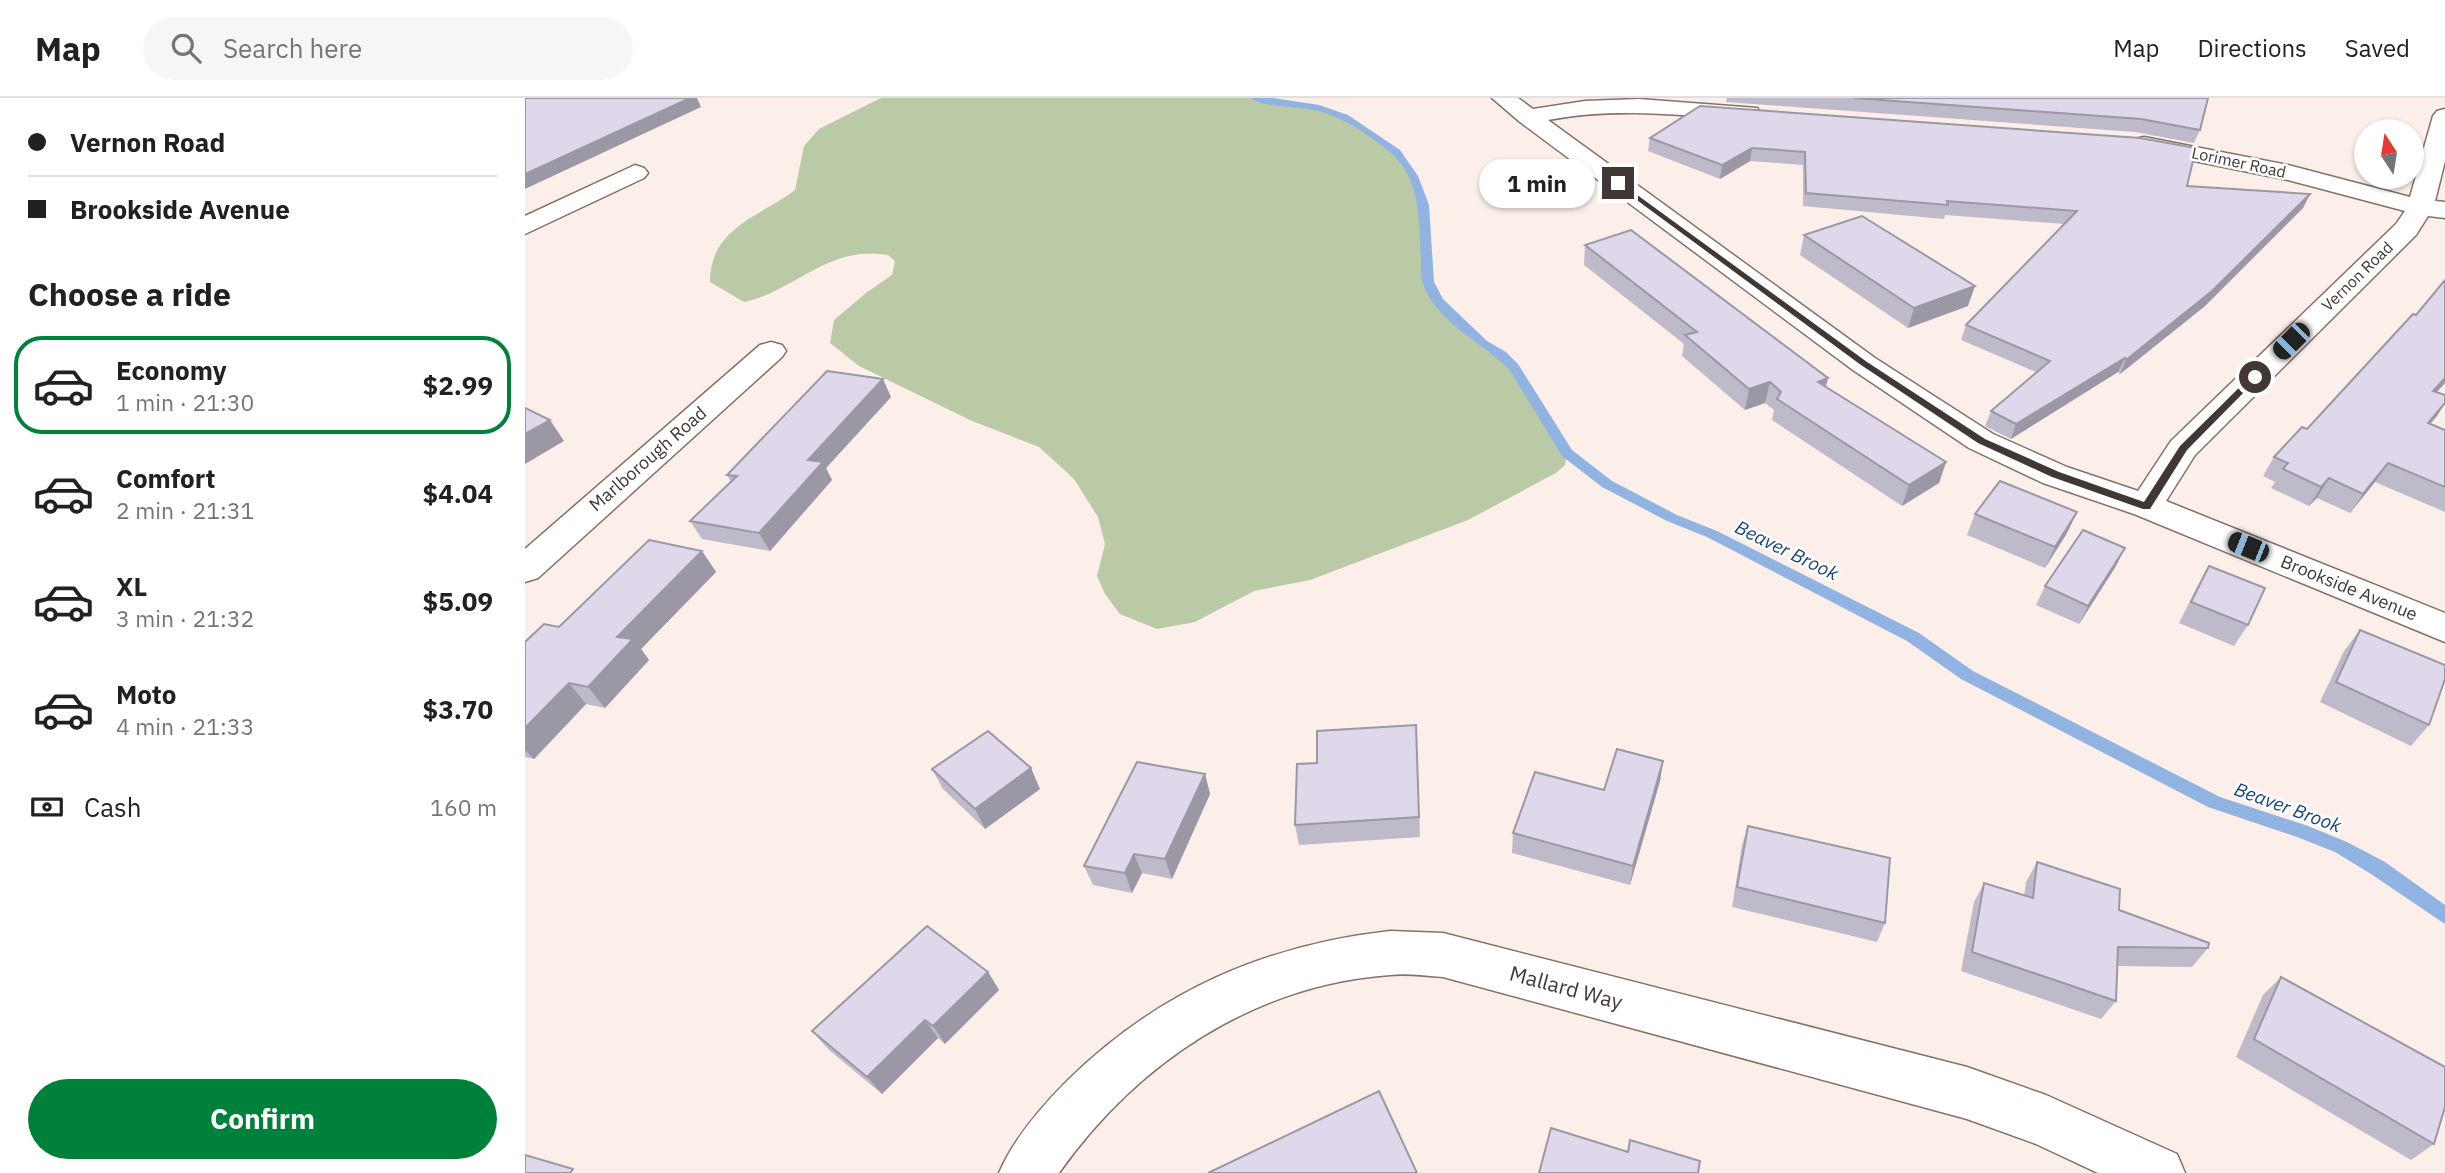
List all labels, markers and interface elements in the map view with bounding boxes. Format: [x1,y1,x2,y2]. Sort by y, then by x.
search box [143,17,633,80]
text: Map [35,27,101,70]
icon: search [167,29,205,67]
text: Search here [223,31,362,65]
text: Map [2113,32,2159,64]
text: Directions [2197,32,2307,64]
text: Saved [2345,32,2410,64]
north arrow [2354,119,2424,189]
map controls [2354,119,2424,189]
text: Vernon Road [70,125,225,159]
street label: Lorimer Road [2190,142,2288,182]
callout: 1 min [1478,158,1593,208]
route end [1602,167,1634,199]
text: 1 min [1507,168,1567,198]
text: Brookside Avenue [70,192,290,226]
street label: Vernon Road [2317,237,2397,315]
text: Choose a ride [28,273,231,315]
car [2269,319,2314,363]
text: Economy [116,353,227,387]
icon: car [32,354,95,417]
route start [2239,361,2271,393]
text: $2.99 [423,368,493,402]
text: 1 min · 21:30 [116,387,254,417]
street label: Marlborough Road [584,401,711,516]
text: Comfort [116,461,215,495]
icon: car [32,462,95,525]
text: $4.04 [423,476,493,510]
text: 2 min · 21:31 [116,495,254,525]
water label: Beaver Brook [1731,515,1844,586]
car [2225,529,2272,565]
street label: Brookside Avenue [2277,550,2421,626]
text: XL [116,569,147,603]
icon: car [32,570,95,633]
text: $5.09 [423,584,493,618]
text: 3 min · 21:32 [116,603,254,633]
text: Moto [116,677,176,711]
icon: car [32,678,95,741]
text: $3.70 [423,692,493,726]
text: 4 min · 21:33 [116,711,254,741]
water label: Beaver Brook [2231,777,2346,838]
icon: cash [28,788,66,826]
text: Cash [84,790,141,824]
text: 160 m [430,792,497,822]
street label: Mallard Way [1507,959,1626,1016]
button: Confirm [28,1079,497,1159]

